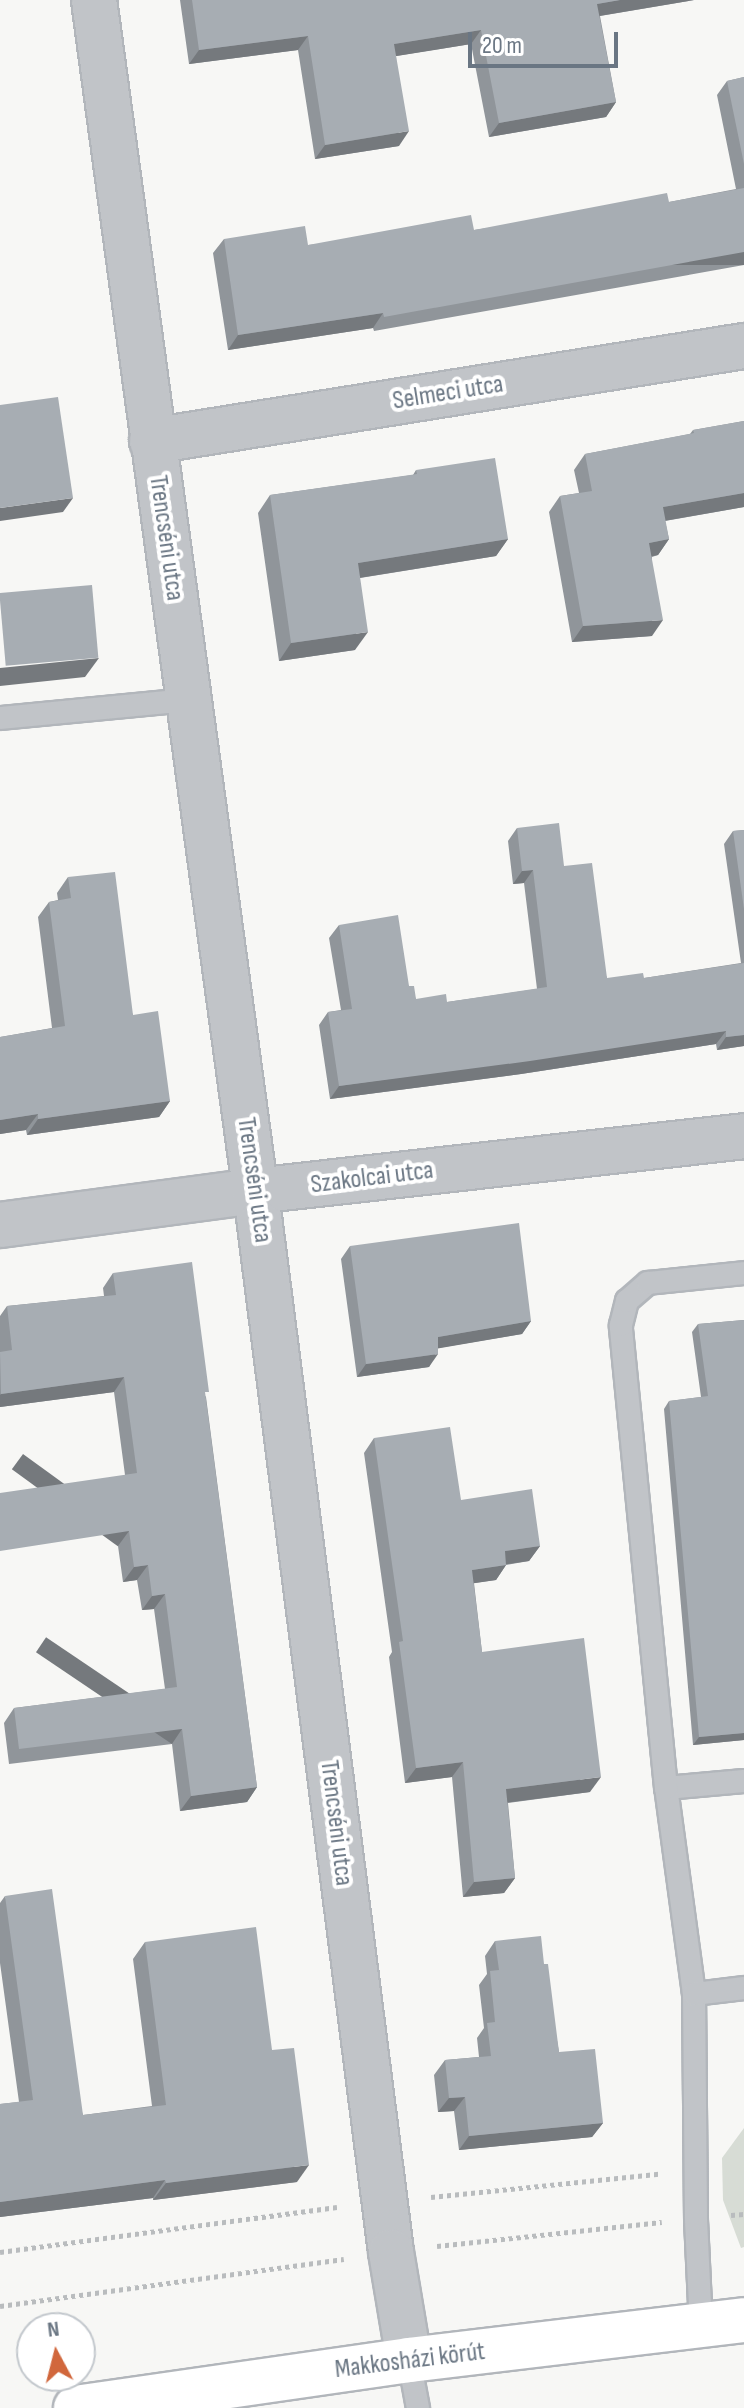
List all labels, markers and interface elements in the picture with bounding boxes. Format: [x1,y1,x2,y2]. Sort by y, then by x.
scale bar [472,16,622,66]
text: 20 m [482,31,522,60]
street label: Selmeci utca [390,369,506,417]
street label: Trencséni utca [142,473,190,603]
street label: Trencséni utca [230,1115,278,1245]
street label: Szakolcai utca [309,1155,435,1201]
street label: Trencséni utca [313,1758,359,1888]
north arrow [16,2312,96,2392]
text: N [46,2316,61,2344]
street label: Makkosházi körút [333,2336,487,2386]

